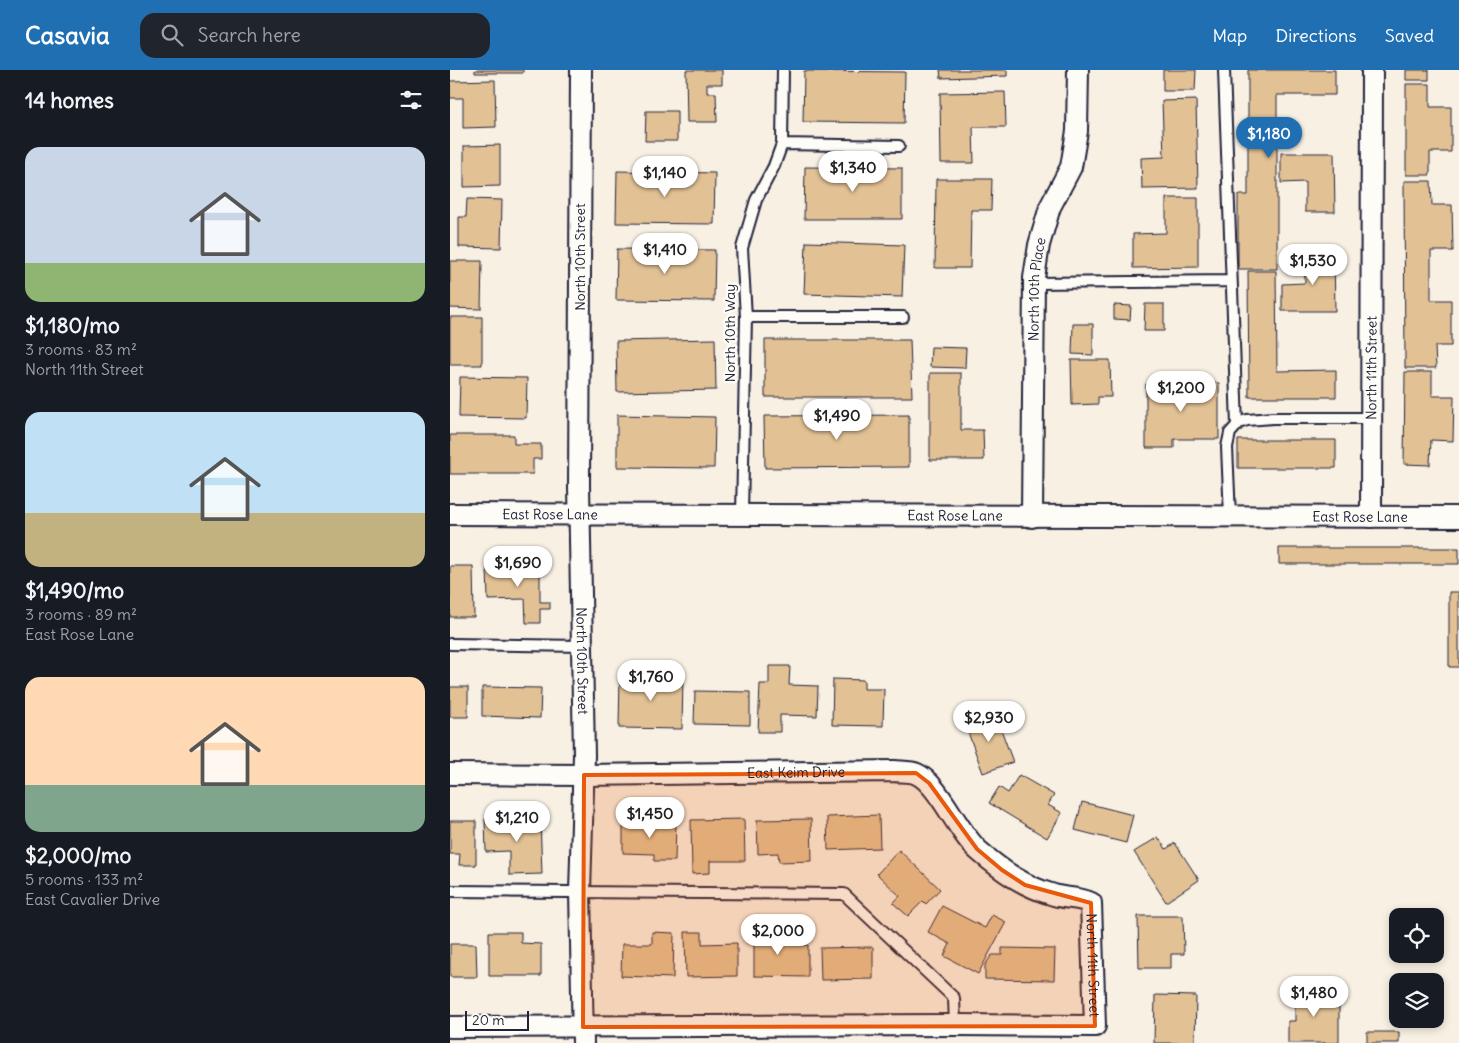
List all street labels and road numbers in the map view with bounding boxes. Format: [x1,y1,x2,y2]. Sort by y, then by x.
street label: North 10th Street [571,203,589,311]
street label: North 10th Place [1024,235,1050,341]
street label: North 10th Way [721,284,739,382]
street label: North 11th Street [1362,316,1380,420]
street label: East Rose Lane [502,505,598,523]
street label: East Rose Lane [907,506,1003,525]
street label: East Rose Lane [1312,508,1408,526]
street label: North 10th Street [572,607,592,715]
street label: East Keim Drive [747,763,845,782]
street label: North 11th Street [1082,913,1104,1018]

